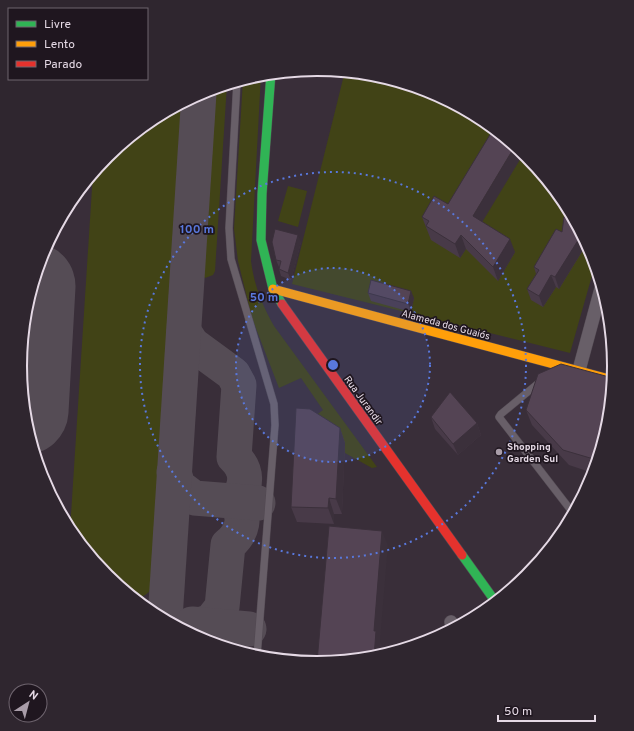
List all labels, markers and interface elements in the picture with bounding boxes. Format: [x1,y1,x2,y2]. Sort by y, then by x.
legend [8,8,148,80]
text: Livre [44,17,71,33]
text: Lento [44,37,75,53]
text: Parado [44,57,82,73]
text: 100 m [180,222,214,238]
text: 50 m [250,290,278,306]
street label: Alameda dos Guaiós [400,307,492,344]
centre of rings [326,358,340,372]
street label: Rua Jurandir [341,374,385,428]
place label: Shopping Garden Sul [507,441,558,466]
marker: Shopping Garden Sul [494,447,504,457]
north arrow [8,683,48,723]
text: N [26,688,41,704]
scale bar [498,697,595,723]
text: 50 m [504,704,532,720]

